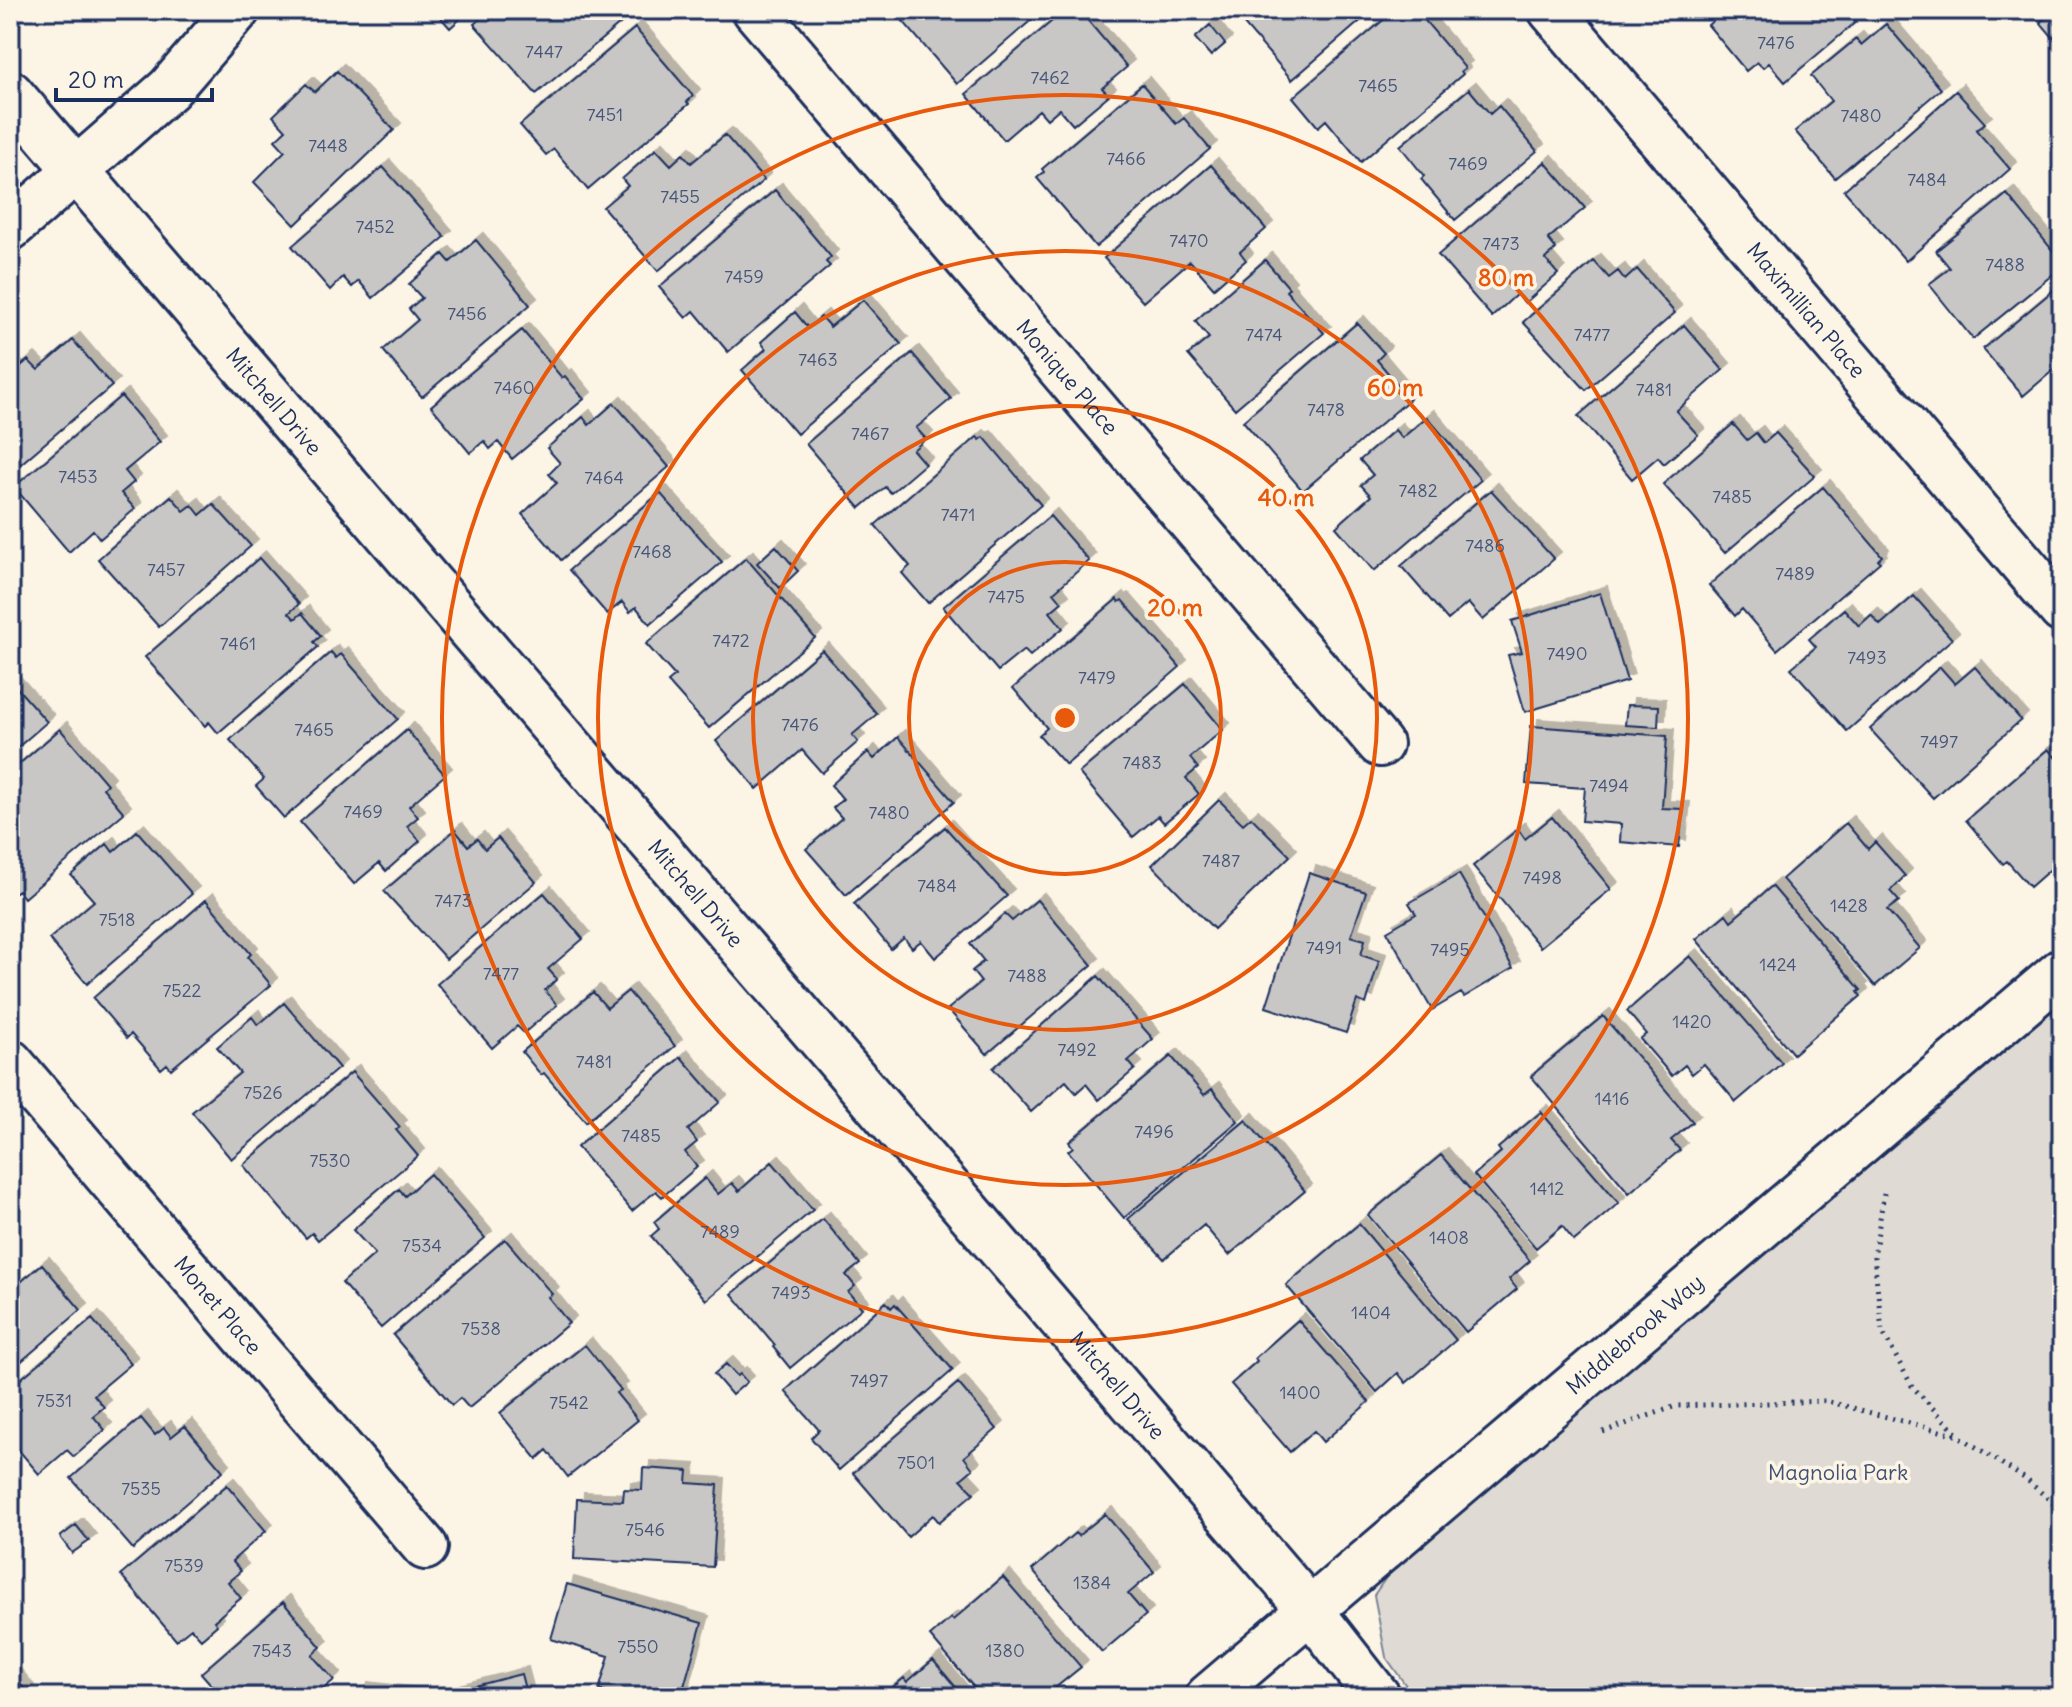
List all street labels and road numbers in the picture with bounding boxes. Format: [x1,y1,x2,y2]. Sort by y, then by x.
street label: Maximillian Place [1741,237,1872,383]
street label: Monique Place [1010,313,1125,441]
street label: Mitchell Drive [220,342,328,461]
street label: Mitchell Drive [642,834,750,953]
street label: Monet Place [168,1250,268,1360]
street label: Middlebrook Way [1560,1268,1709,1401]
street label: Mitchell Drive [1064,1326,1171,1445]

